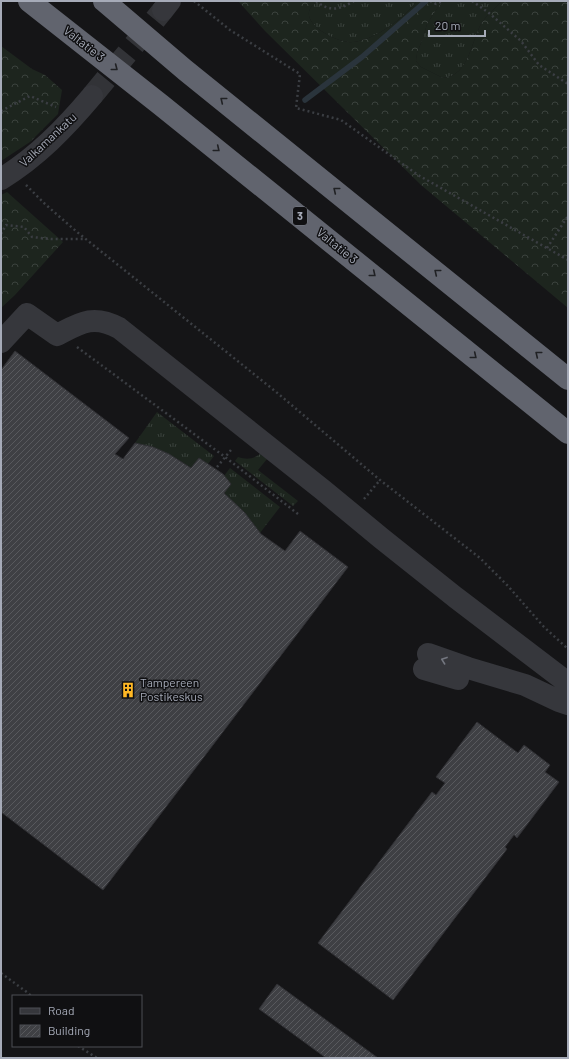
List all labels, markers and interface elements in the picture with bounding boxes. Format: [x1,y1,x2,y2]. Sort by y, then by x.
scale bar [429,12,485,38]
text: 20 m [435,18,461,32]
street label: Valtatie 3 [61,23,108,64]
one-way arrow [110,64,117,71]
one-way arrow [221,98,228,105]
street label: Valkamankatu [16,109,79,169]
one-way arrow [212,145,219,152]
one-way arrow [333,188,340,195]
road number: 3 [293,207,307,225]
street label: Valtatie 3 [314,225,361,266]
one-way arrow [368,270,375,277]
one-way arrow [434,270,441,277]
one-way arrow [469,352,476,359]
one-way arrow [535,352,542,359]
one-way arrow [440,656,447,664]
place label: Tampereen Postikeskus [140,675,203,703]
building icon: Tampereen Postikeskus [119,681,137,699]
legend [12,995,142,1047]
text: Road [48,1003,75,1017]
text: Building [48,1023,90,1037]

